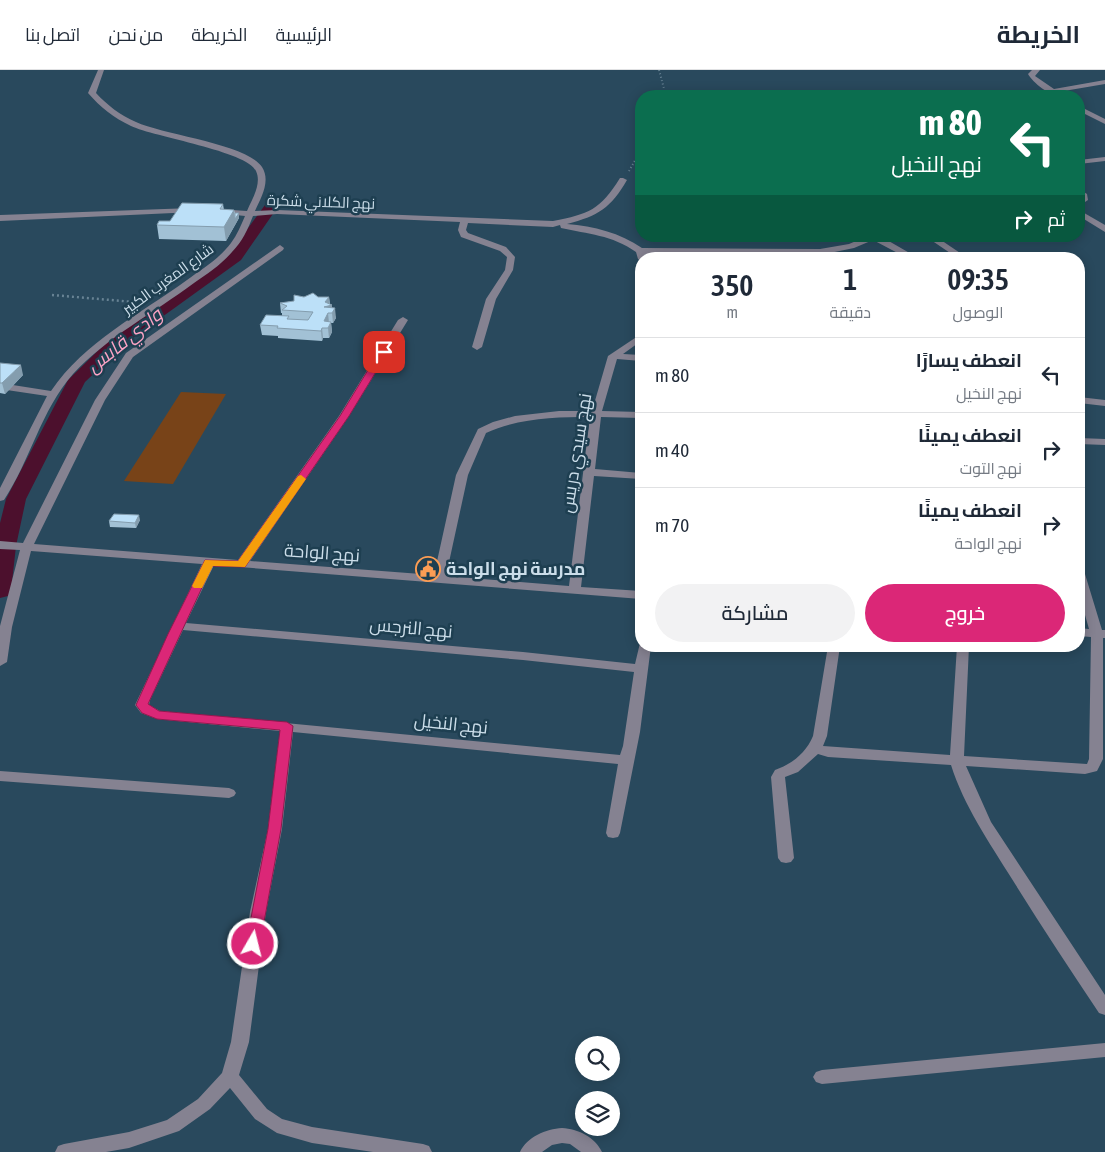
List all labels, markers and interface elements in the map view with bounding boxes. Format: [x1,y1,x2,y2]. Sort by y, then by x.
text: الخريطة [997,21,1080,48]
text: اتصل بنا [25,24,80,45]
text: من نحن [108,24,163,45]
text: الخريطة [191,24,248,45]
text: الرئيسية [276,24,332,45]
text: 80 m [919,102,982,142]
icon: left [1000,110,1065,175]
text: نهج النخيل [891,151,982,177]
street label: نهج الكلاني شكرة [266,191,375,216]
icon: right [1009,205,1037,233]
text: ثم [1047,208,1065,230]
street label: شارع المغرب الكبير [118,240,218,320]
text: 1 [843,262,857,296]
text: 09:35 [947,262,1009,296]
text: 350 [711,268,753,302]
water label: وادي قابس [82,302,170,381]
text: m [726,303,738,321]
text: دقيقة [829,303,871,321]
text: الوصول [953,303,1004,321]
pin [363,331,405,373]
icon: arrive [370,338,398,366]
text: انعطف يسارًا [916,349,1022,371]
icon: left [1037,361,1065,389]
text: 80 m [655,364,689,386]
text: نهج النخيل [956,384,1022,402]
street label: نهج سيدي دريس [556,392,599,515]
text: انعطف يمينًا [918,424,1022,446]
icon: right [1037,436,1065,464]
text: 40 m [655,439,689,461]
text: نهج التوت [960,459,1022,477]
text: انعطف يمينًا [918,499,1022,521]
icon: right [1037,511,1065,539]
text: 70 m [655,514,689,536]
text: نهج الواحة [955,534,1022,552]
street label: نهج الواحة [283,539,361,568]
public building icon: مدرسة نهج الواحة [415,556,441,582]
place label: مدرسة نهج الواحة [446,558,586,581]
button: مشاركة [655,584,855,642]
button: خروج [865,584,1065,642]
street label: نهج النرجس [368,613,453,644]
street label: نهج النخيل [413,709,489,740]
position arrow [226,917,278,969]
map controls [575,1036,620,1136]
button: search [575,1036,620,1081]
button: layers [575,1091,620,1136]

